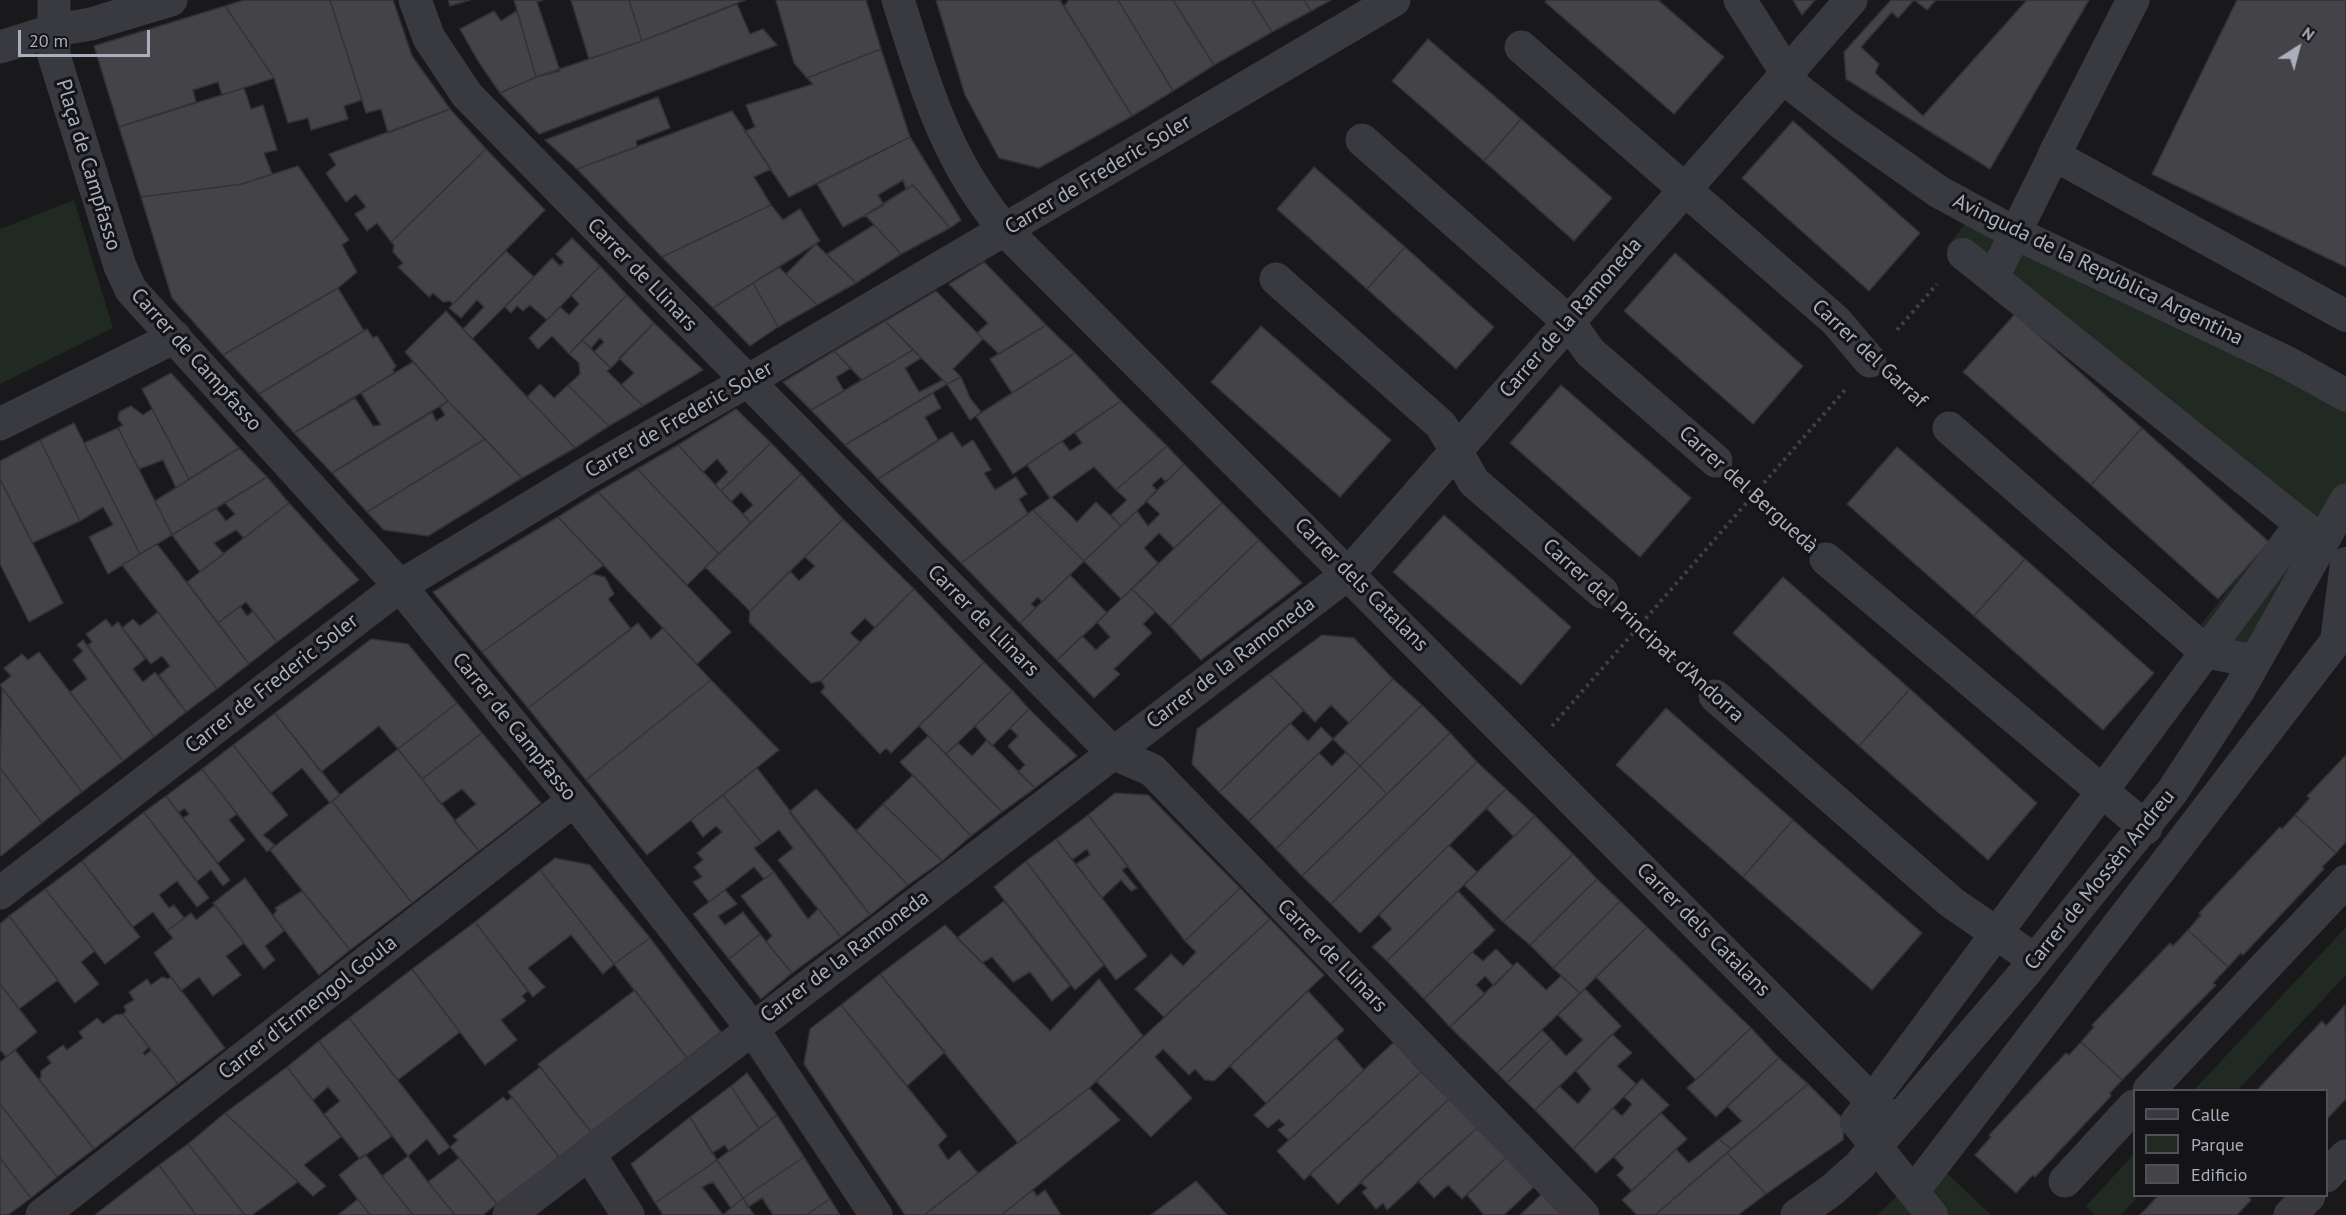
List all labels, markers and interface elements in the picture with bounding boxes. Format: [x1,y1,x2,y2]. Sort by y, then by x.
scale bar [21,18,153,56]
north arrow [2268,18,2328,78]
text: N [2298,22,2319,45]
text: 20 m [29,29,68,52]
street label: Plaça de Campfasso [50,76,126,254]
street label: Carrer de Frederic Soler [1001,110,1195,240]
street label: Avinguda de la República Argentina [1949,189,2247,351]
street label: Carrer de Llinars [582,213,702,337]
street label: Carrer de la Ramoneda [1494,233,1648,403]
street label: Carrer de Campfasso [125,283,267,437]
street label: Carrer del Garraf [1806,294,1932,414]
street label: Carrer de Frederic Soler [581,356,777,484]
street label: Carrer del Berguedà [1673,421,1823,559]
street label: Carrer dels Catalans [1289,513,1433,657]
street label: Carrer del Principat d'Andorra [1537,534,1749,728]
street label: Carrer de Llinars [922,560,1044,682]
street label: Carrer de la Ramoneda [1142,591,1320,735]
street label: Carrer de Frederic Soler [181,609,363,759]
street label: Carrer de Campfasso [446,648,582,806]
street label: Carrer de Mossèn Andreu [2019,785,2181,975]
street label: Carrer dels Catalans [1631,858,1775,1002]
street label: Carrer de la Ramoneda [756,885,934,1029]
street label: Carrer de Llinars [1272,894,1392,1018]
street label: Carrer d'Ermengol Goula [214,931,402,1085]
legend [2133,1089,2328,1197]
text: Calle [2191,1103,2230,1126]
text: Parque [2191,1133,2244,1156]
text: Edificio [2191,1163,2247,1186]

